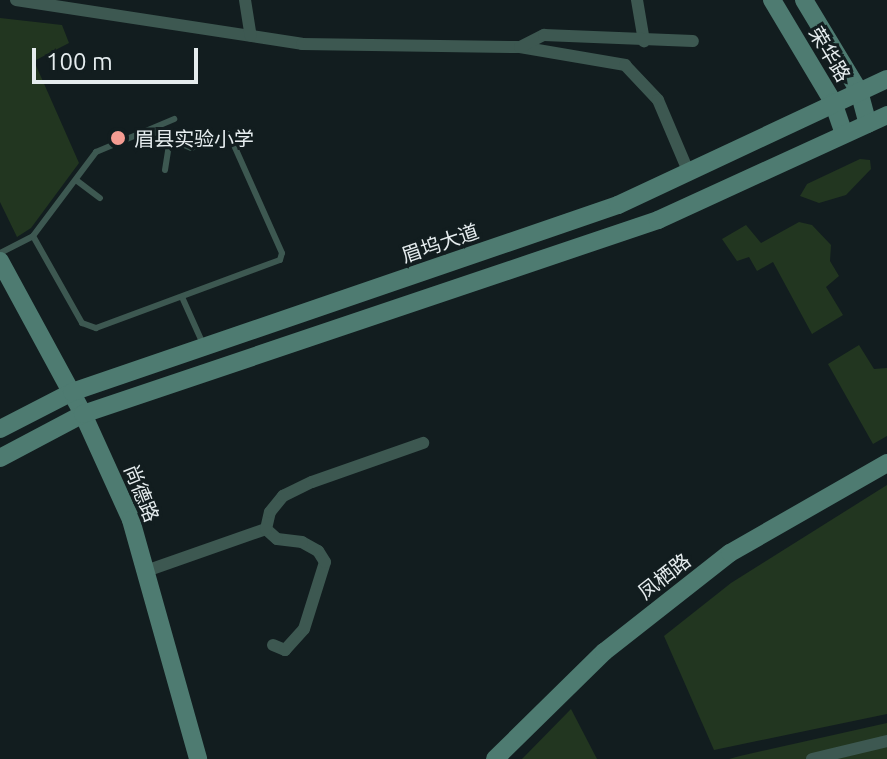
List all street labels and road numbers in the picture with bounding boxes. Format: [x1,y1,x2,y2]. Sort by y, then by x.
street label: 荣华路 [804,22,856,86]
street label: 眉坞大道 [398,219,482,267]
street label: 尚德路 [120,461,164,525]
street label: 凤栖路 [633,548,695,604]

